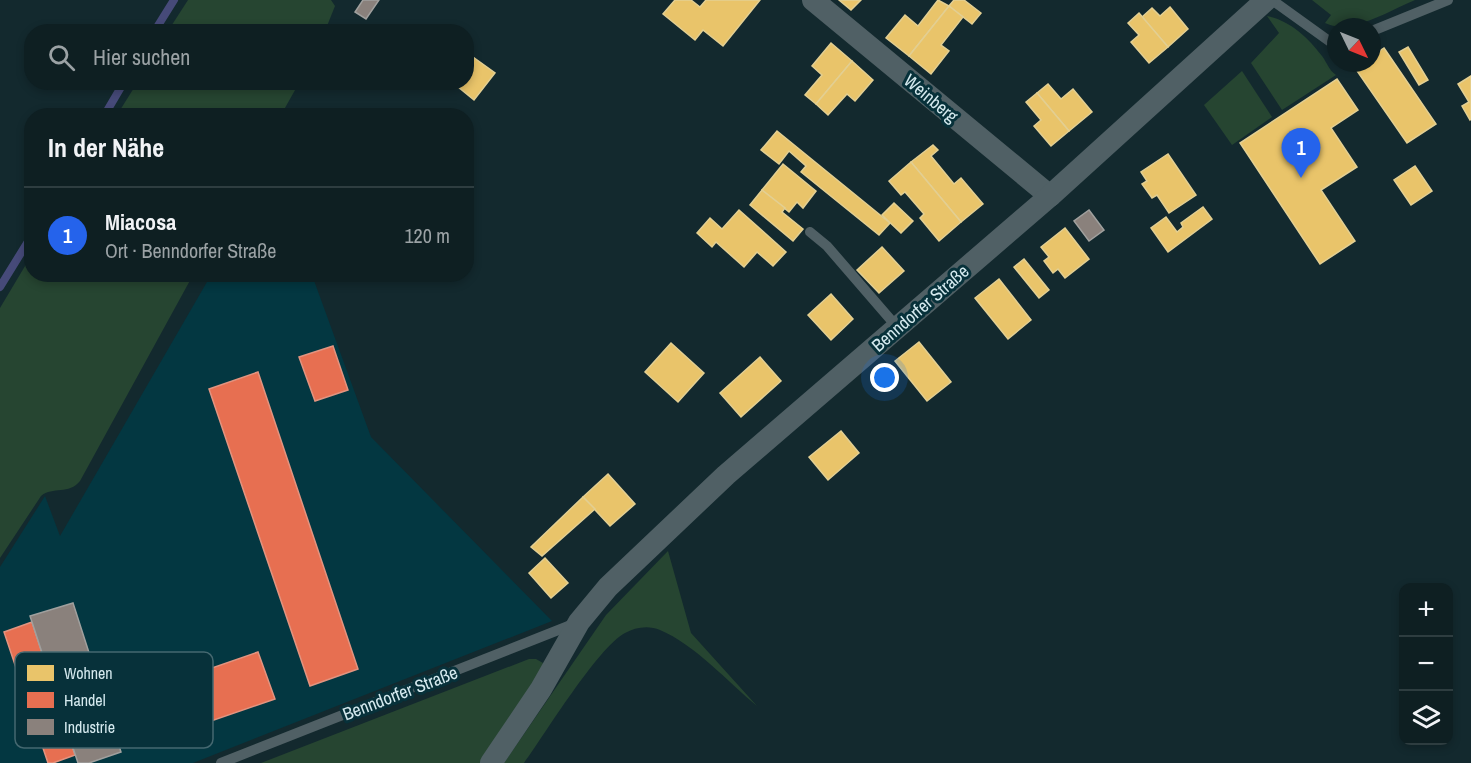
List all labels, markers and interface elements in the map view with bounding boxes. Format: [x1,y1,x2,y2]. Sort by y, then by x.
north arrow [1327,18,1381,72]
search box [24,24,474,90]
icon: search [45,41,78,74]
text: Hier suchen [93,42,190,72]
street label: Weinberg [899,68,964,129]
pin: 1 [1282,128,1320,178]
text: In der Nähe [48,130,164,165]
text: Miacosa [105,207,176,237]
text: 1 [63,222,72,249]
text: 120 m [404,222,450,249]
text: Ort · Benndorfer Straße [105,237,276,264]
street label: Benndorfer Straße [866,259,974,357]
your location [870,363,899,392]
map controls [1399,583,1453,745]
button: + [1399,583,1453,637]
button: − [1399,637,1453,691]
legend [15,652,213,748]
street label: Benndorfer Straße [339,660,461,726]
text: Wohnen [64,662,113,684]
text: Handel [64,689,106,711]
button: layers [1399,691,1453,745]
text: Industrie [64,716,115,738]

